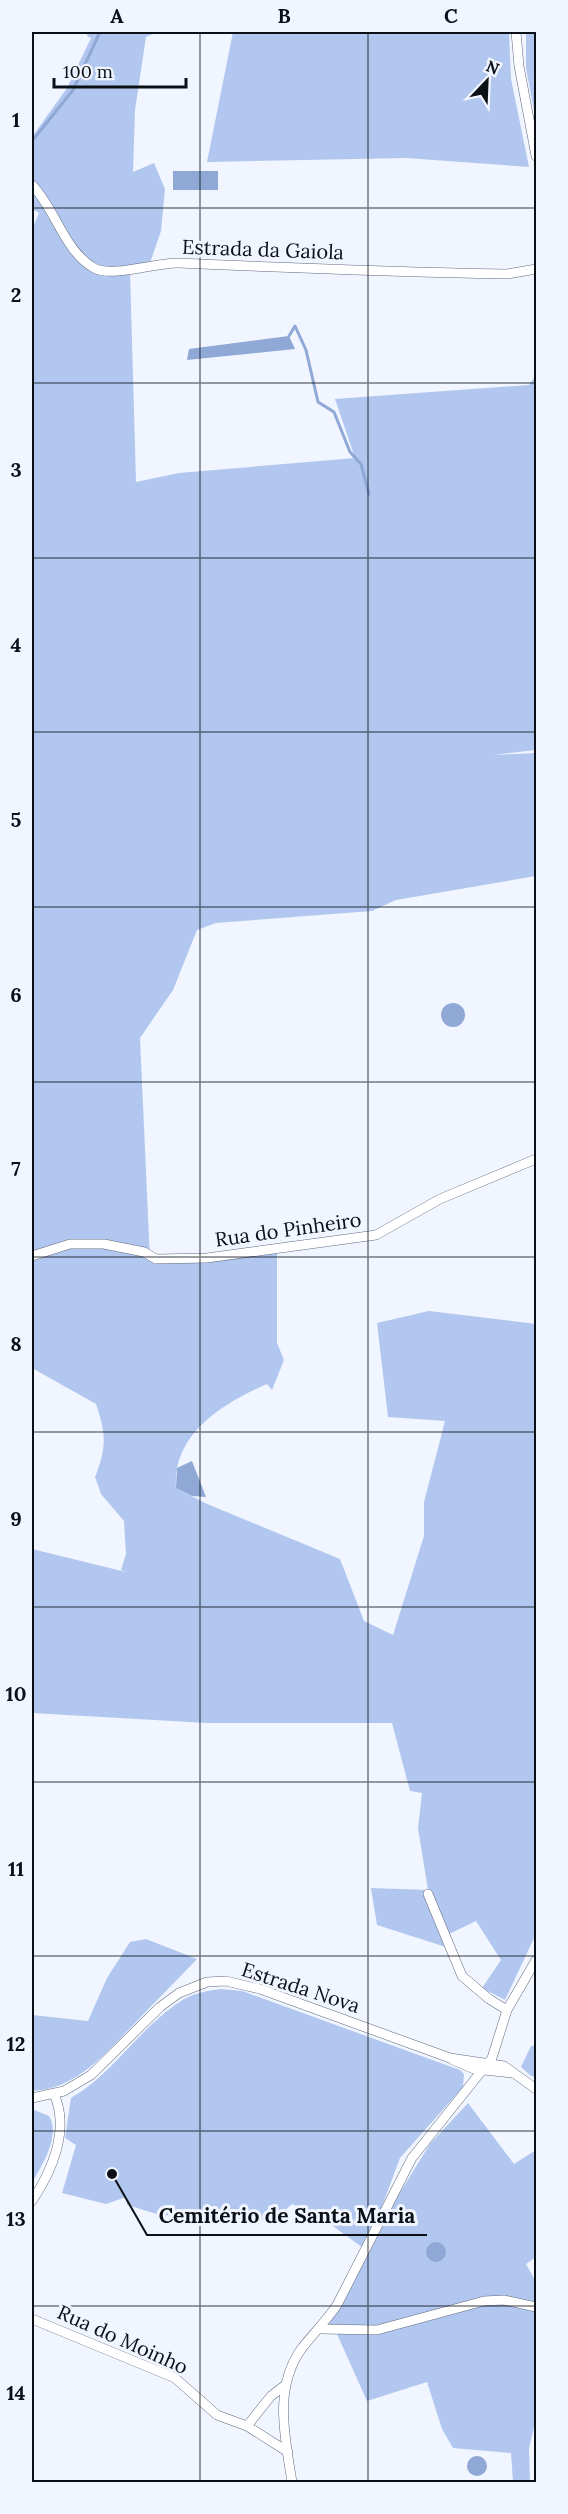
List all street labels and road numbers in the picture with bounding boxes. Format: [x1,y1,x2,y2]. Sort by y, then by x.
street label: Estrada da Gaiola [182,234,344,264]
street label: Rua do Pinheiro [213,1206,363,1252]
street label: Estrada Nova [239,1956,363,2018]
street label: Rua do Moinho [54,2299,192,2379]

